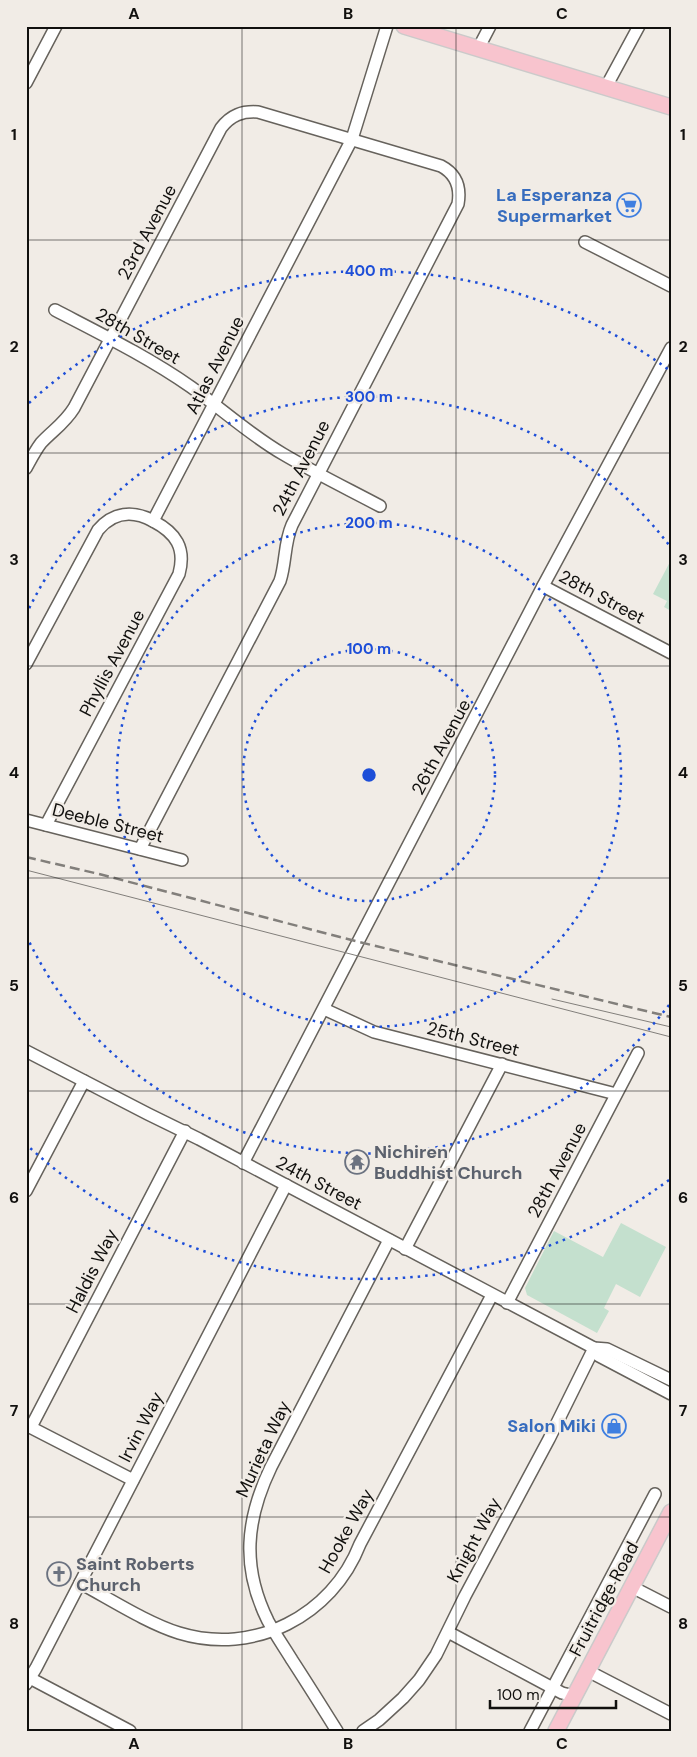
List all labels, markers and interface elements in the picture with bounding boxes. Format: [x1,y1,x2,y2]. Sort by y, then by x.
text: A [128,3,140,24]
text: B [343,3,353,24]
text: C [556,3,568,24]
text: 1 [11,124,17,145]
text: 1 [680,124,686,145]
street label: 23rd Avenue [112,180,182,284]
place label: La Esperanza Supermarket [496,183,612,228]
supermarket icon: La Esperanza Supermarket [616,192,642,218]
text: 400 m [345,261,393,281]
street label: 28th Street [91,302,185,370]
street label: Atlas Avenue [180,312,250,418]
text: 2 [9,336,19,357]
text: 2 [678,336,688,357]
text: 300 m [345,387,393,407]
street label: 24th Avenue [267,416,335,520]
text: 200 m [345,513,393,533]
text: 3 [9,549,19,570]
text: 3 [678,549,688,570]
street label: 28th Street [555,564,649,630]
street label: Phyllis Avenue [74,605,150,721]
text: 100 m [347,639,391,659]
street label: 26th Avenue [406,695,476,799]
text: 4 [9,762,19,783]
text: 4 [678,762,688,783]
centre of rings [360,766,378,784]
street label: Deeble Street [50,798,166,848]
text: 5 [9,975,19,996]
text: 5 [678,975,688,996]
street label: 25th Street [424,1016,522,1062]
street label: 28th Avenue [522,1118,592,1222]
place label: Nichiren Buddhist Church [374,1140,522,1185]
temple icon: Nichiren Buddhist Church [344,1149,370,1175]
street label: 24th Street [272,1150,366,1216]
text: 6 [9,1187,19,1208]
text: 6 [678,1187,688,1208]
street label: Haldis Way [61,1225,123,1317]
street label: Irvin Way [113,1388,169,1466]
street label: Murieta Way [230,1397,296,1501]
text: 7 [10,1400,19,1421]
text: 7 [679,1400,688,1421]
shop icon: Salon Miki [601,1413,627,1439]
place label: Salon Miki [507,1414,596,1438]
street label: Hooke Way [313,1484,379,1578]
street label: Knight Way [441,1493,507,1587]
street label: Fruitridge Road [564,1537,644,1661]
place label: Saint Roberts Church [76,1552,195,1597]
church icon: Saint Roberts Church [46,1561,72,1587]
text: 8 [9,1613,19,1634]
text: 8 [678,1613,688,1634]
scale bar [490,1677,616,1709]
text: 100 m [497,1685,540,1705]
text: A [128,1733,140,1754]
text: B [343,1733,353,1754]
text: C [556,1733,568,1754]

